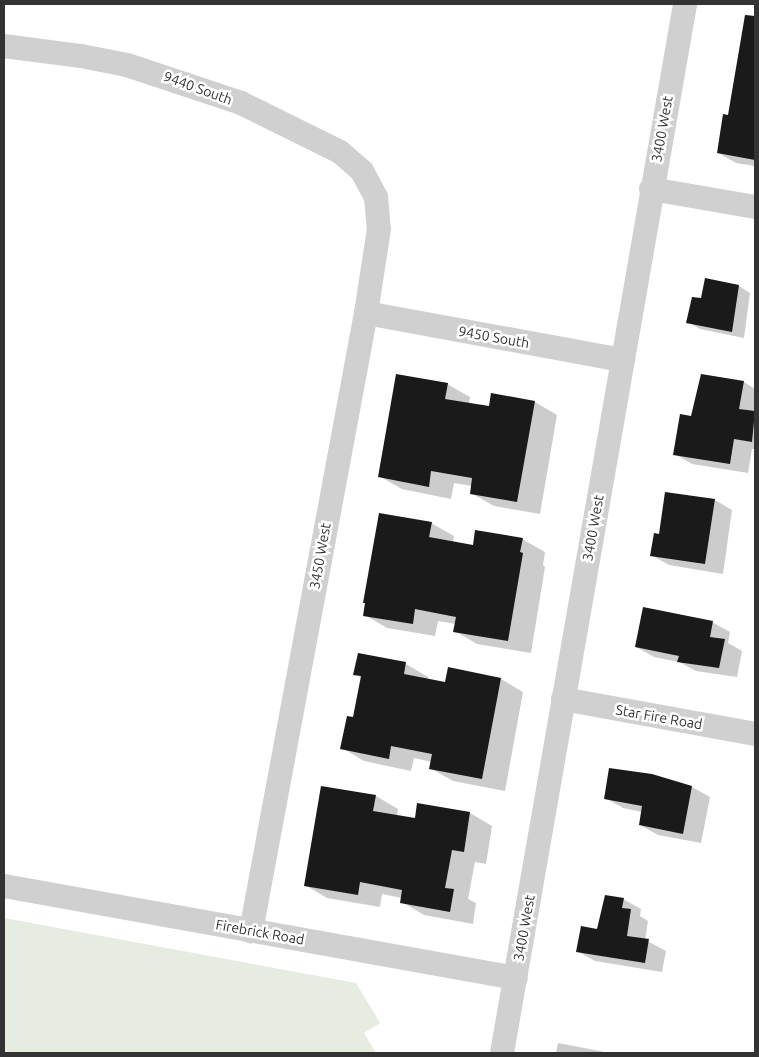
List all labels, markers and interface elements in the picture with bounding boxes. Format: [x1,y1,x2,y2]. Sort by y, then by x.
street label: 9440 South [161,68,235,108]
street label: 3400 West [648,95,676,163]
street label: 9450 South [457,322,531,352]
street label: 3400 West [579,494,607,562]
street label: 3450 West [306,522,334,590]
street label: Star Fire Road [614,701,704,733]
street label: 3400 West [510,894,538,962]
street label: Firebrick Road [214,916,306,948]

